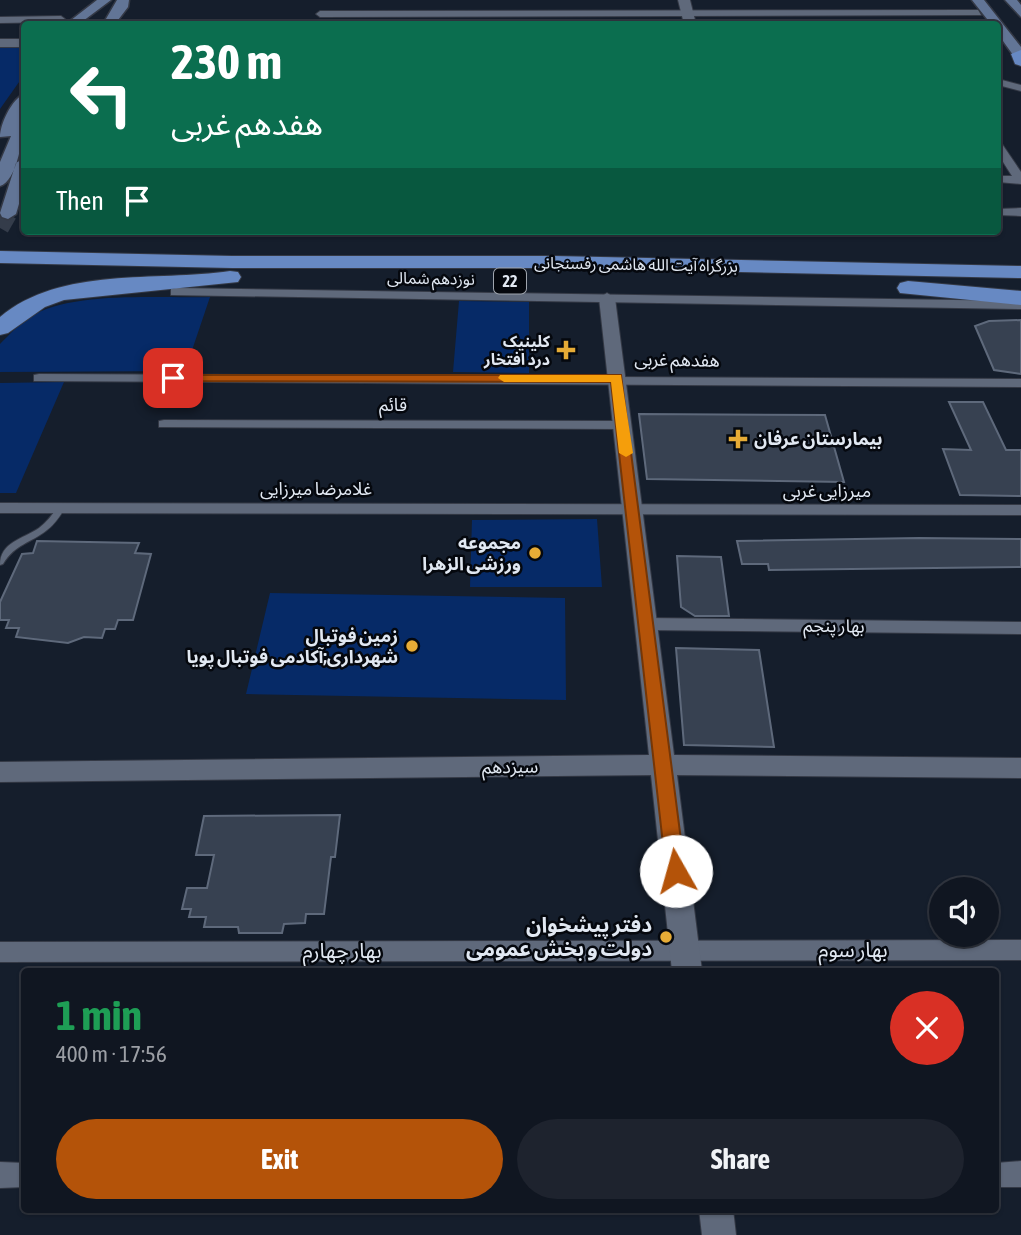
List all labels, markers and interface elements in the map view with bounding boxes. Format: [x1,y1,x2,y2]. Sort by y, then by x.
text: 230 m [171,33,282,89]
icon: left [56,49,147,140]
text: هفدهم غربی [171,105,323,142]
icon: arrive [118,182,156,220]
text: Then [56,186,104,216]
street label: بزرگراه آیت الله هاشمی رفسنجانی [534,253,738,276]
street label: نوزدهم شمالی [387,268,475,292]
road number: 22 [494,268,526,294]
place label: کلینیک درد افتخار [483,332,551,369]
marker: کلینیک درد افتخار [556,340,576,360]
pin [143,348,203,408]
street label: هفدهم غربی [634,348,720,374]
icon: arrive [154,359,192,397]
street label: قائم [379,394,407,418]
place label: بیمارستان عرفان [754,428,883,450]
marker: بیمارستان عرفان [728,429,748,449]
street label: غلامرضا میرزایی [260,478,372,500]
street label: میرزایی غربی [783,480,871,502]
place label: مجموعه ورزشی الزهرا [422,532,521,575]
marker: مجموعه ورزشی الزهرا [527,545,543,561]
street label: بهار پنجم [803,614,865,640]
place label: زمین فوتبال شهرداری;آکادمی فوتبال پویا [187,625,398,669]
marker: زمین فوتبال شهرداری;آکادمی فوتبال پویا [404,638,420,654]
street label: سیزدهم [482,756,538,780]
position arrow [639,834,713,908]
map controls [929,877,999,947]
button: sound [929,877,999,947]
place label: دفتر پیشخوان دولت و بخش عمومی [466,912,652,961]
marker: دفتر پیشخوان دولت و بخش عمومی [658,929,674,945]
street label: بهار سوم [818,937,888,966]
street label: بهار چهارم [302,938,382,967]
text: 1 min [56,991,142,1039]
button: close [890,991,964,1065]
text: 400 m · 17:56 [56,1041,167,1067]
button: Exit [56,1119,503,1199]
button: Share [517,1119,964,1199]

